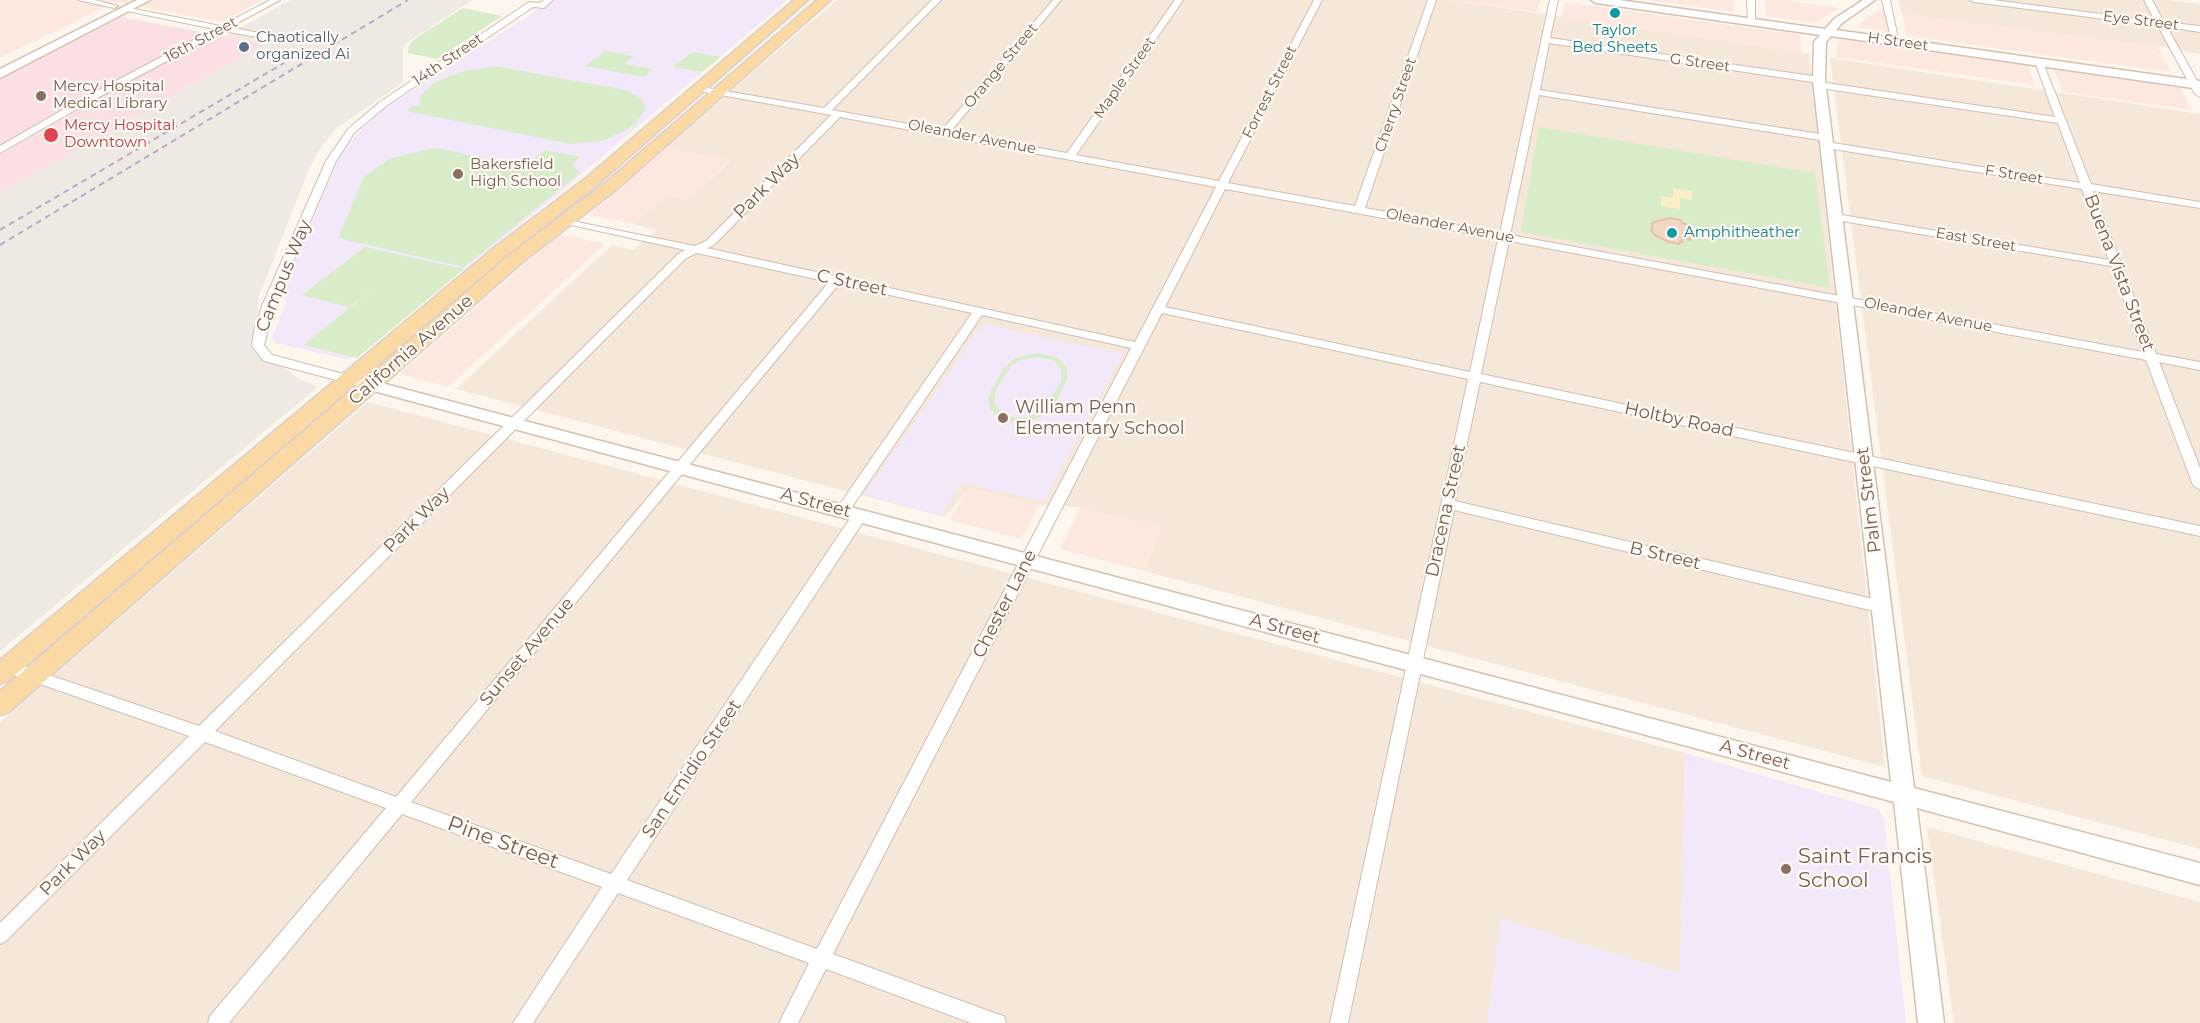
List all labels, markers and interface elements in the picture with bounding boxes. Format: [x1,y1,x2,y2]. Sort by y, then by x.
marker: Taylor Bed Sheets [1608,6,1622,20]
street label: Eye Street [2102,7,2180,35]
street label: 16th Street [161,13,241,67]
street label: Orange Street [960,20,1042,112]
place label: Taylor Bed Sheets [1572,22,1658,57]
place label: Chaotically organized Ai [256,29,350,64]
street label: H Street [1866,29,1930,55]
street label: 14th Street [409,30,487,90]
street label: Maple Street [1090,34,1160,122]
marker: Chaotically organized Ai [237,40,251,54]
street label: Forrest Street [1239,42,1301,142]
street label: G Street [1669,50,1731,76]
street label: Cherry Street [1371,55,1421,155]
place label: Mercy Hospital Medical Library [53,78,167,113]
marker: Mercy Hospital Medical Library [34,89,48,103]
street label: Oleander Avenue [906,116,1038,158]
place label: Mercy Hospital Downtown [64,117,175,152]
marker: Mercy Hospital Downtown [42,126,60,144]
street label: Park Way [729,148,805,224]
place label: Bakersfield High School [470,156,561,191]
street label: F Street [1984,162,2044,188]
marker: Bakersfield High School [451,167,465,181]
street label: Buena Vista Street [2079,191,2159,355]
street label: Oleander Avenue [1384,205,1516,247]
street label: Campus Way [252,217,316,335]
place label: Amphitheather [1684,224,1800,242]
street label: East Street [1934,224,2018,256]
marker: Amphitheather [1665,226,1679,240]
street label: C Street [815,265,889,301]
street label: California Avenue [344,290,478,410]
street label: Oleander Avenue [1862,294,1994,336]
place label: William Penn Elementary School [1015,397,1185,440]
street label: Holtby Road [1622,398,1736,442]
marker: William Penn Elementary School [996,411,1010,425]
street label: Dracena Street [1421,443,1471,579]
street label: Palm Street [1852,446,1886,554]
street label: Park Way [379,482,455,558]
street label: A Street [778,483,854,523]
street label: B Street [1627,537,1703,575]
street label: Chester Lane [968,546,1042,662]
street label: Sunset Avenue [475,593,579,711]
street label: A Street [1247,609,1323,649]
street label: San Emidio Street [638,696,746,842]
street label: A Street [1717,735,1793,775]
street label: Pine Street [444,811,562,875]
street label: Park Way [35,825,111,901]
place label: Saint Francis School [1798,844,1932,894]
marker: Saint Francis School [1779,862,1793,876]

